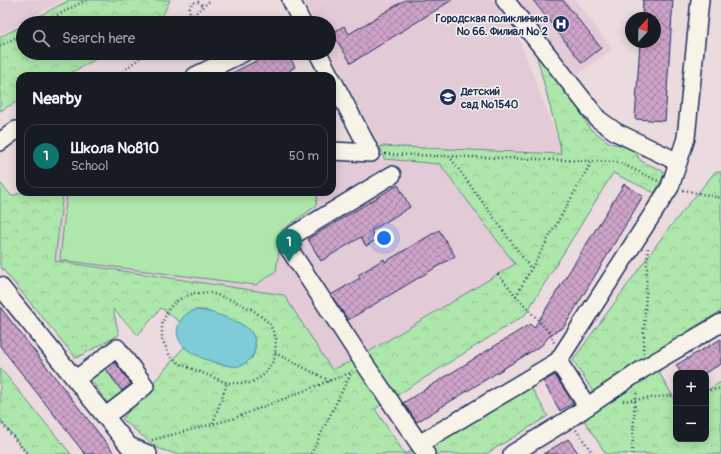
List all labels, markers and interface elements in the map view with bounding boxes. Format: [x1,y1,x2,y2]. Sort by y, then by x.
place label: Городская поликлиника № 66. Филиал № 2 [435,12,548,38]
north arrow [625,12,661,48]
hospital icon: Городская поликлиника № 66. Филиал № 2 [551,14,571,34]
search box [16,16,336,60]
icon: search [30,27,52,49]
text: Search here [62,29,135,48]
place label: Детский сад №1540 [460,85,519,111]
school or university icon: Детский сад №1540 [438,87,458,107]
text: Nearby [32,88,81,109]
text: Школа №810 [71,139,159,158]
text: 1 [43,148,49,164]
text: 50 m [289,148,319,164]
text: School [71,158,108,174]
your location [374,228,394,248]
pin: 1 [276,229,302,262]
map controls [673,370,709,442]
button: + [673,370,709,406]
button: − [673,406,709,442]

